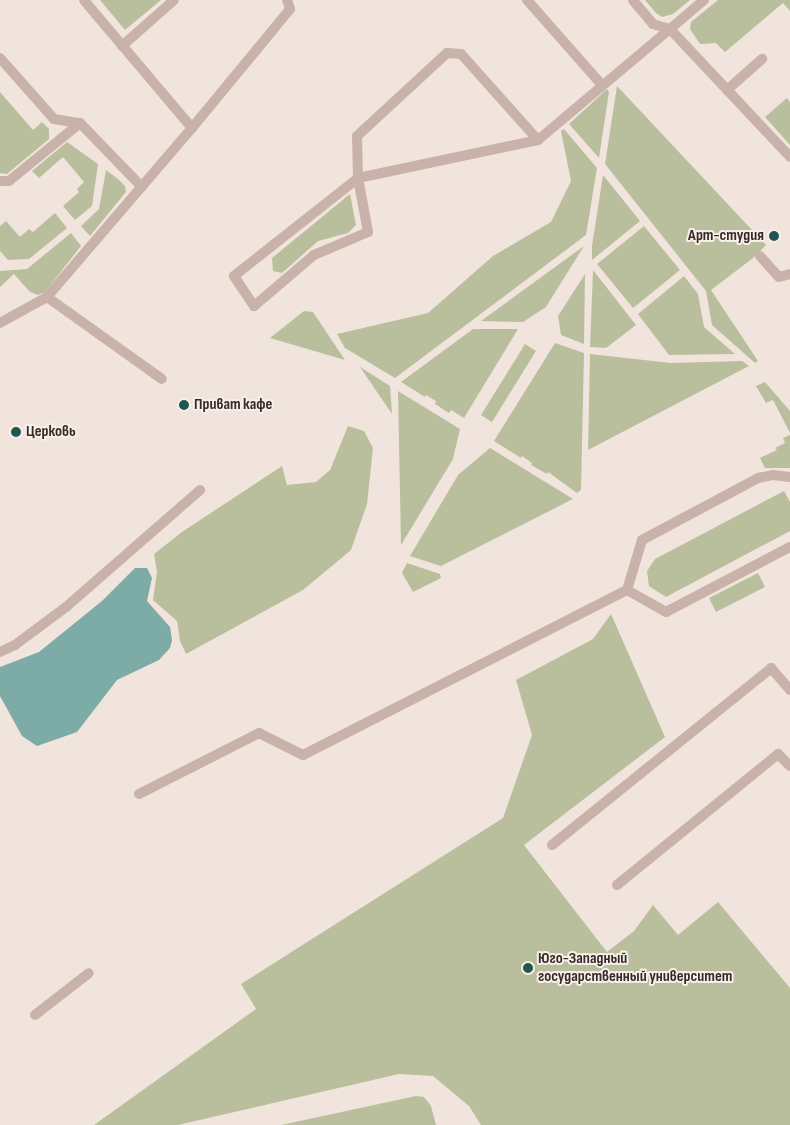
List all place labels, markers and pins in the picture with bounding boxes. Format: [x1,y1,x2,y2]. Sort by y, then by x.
place label: Арт-студия [688,226,764,246]
marker: Арт-студия [768,230,780,242]
place label: Приват кафе [194,395,272,415]
marker: Приват кафе [178,399,190,411]
place label: Церковь [26,422,76,442]
marker: Церковь [10,426,22,438]
place label: Юго-Западный государственный университет [538,949,732,987]
marker: Юго-Западный государственный университет [522,962,534,974]

